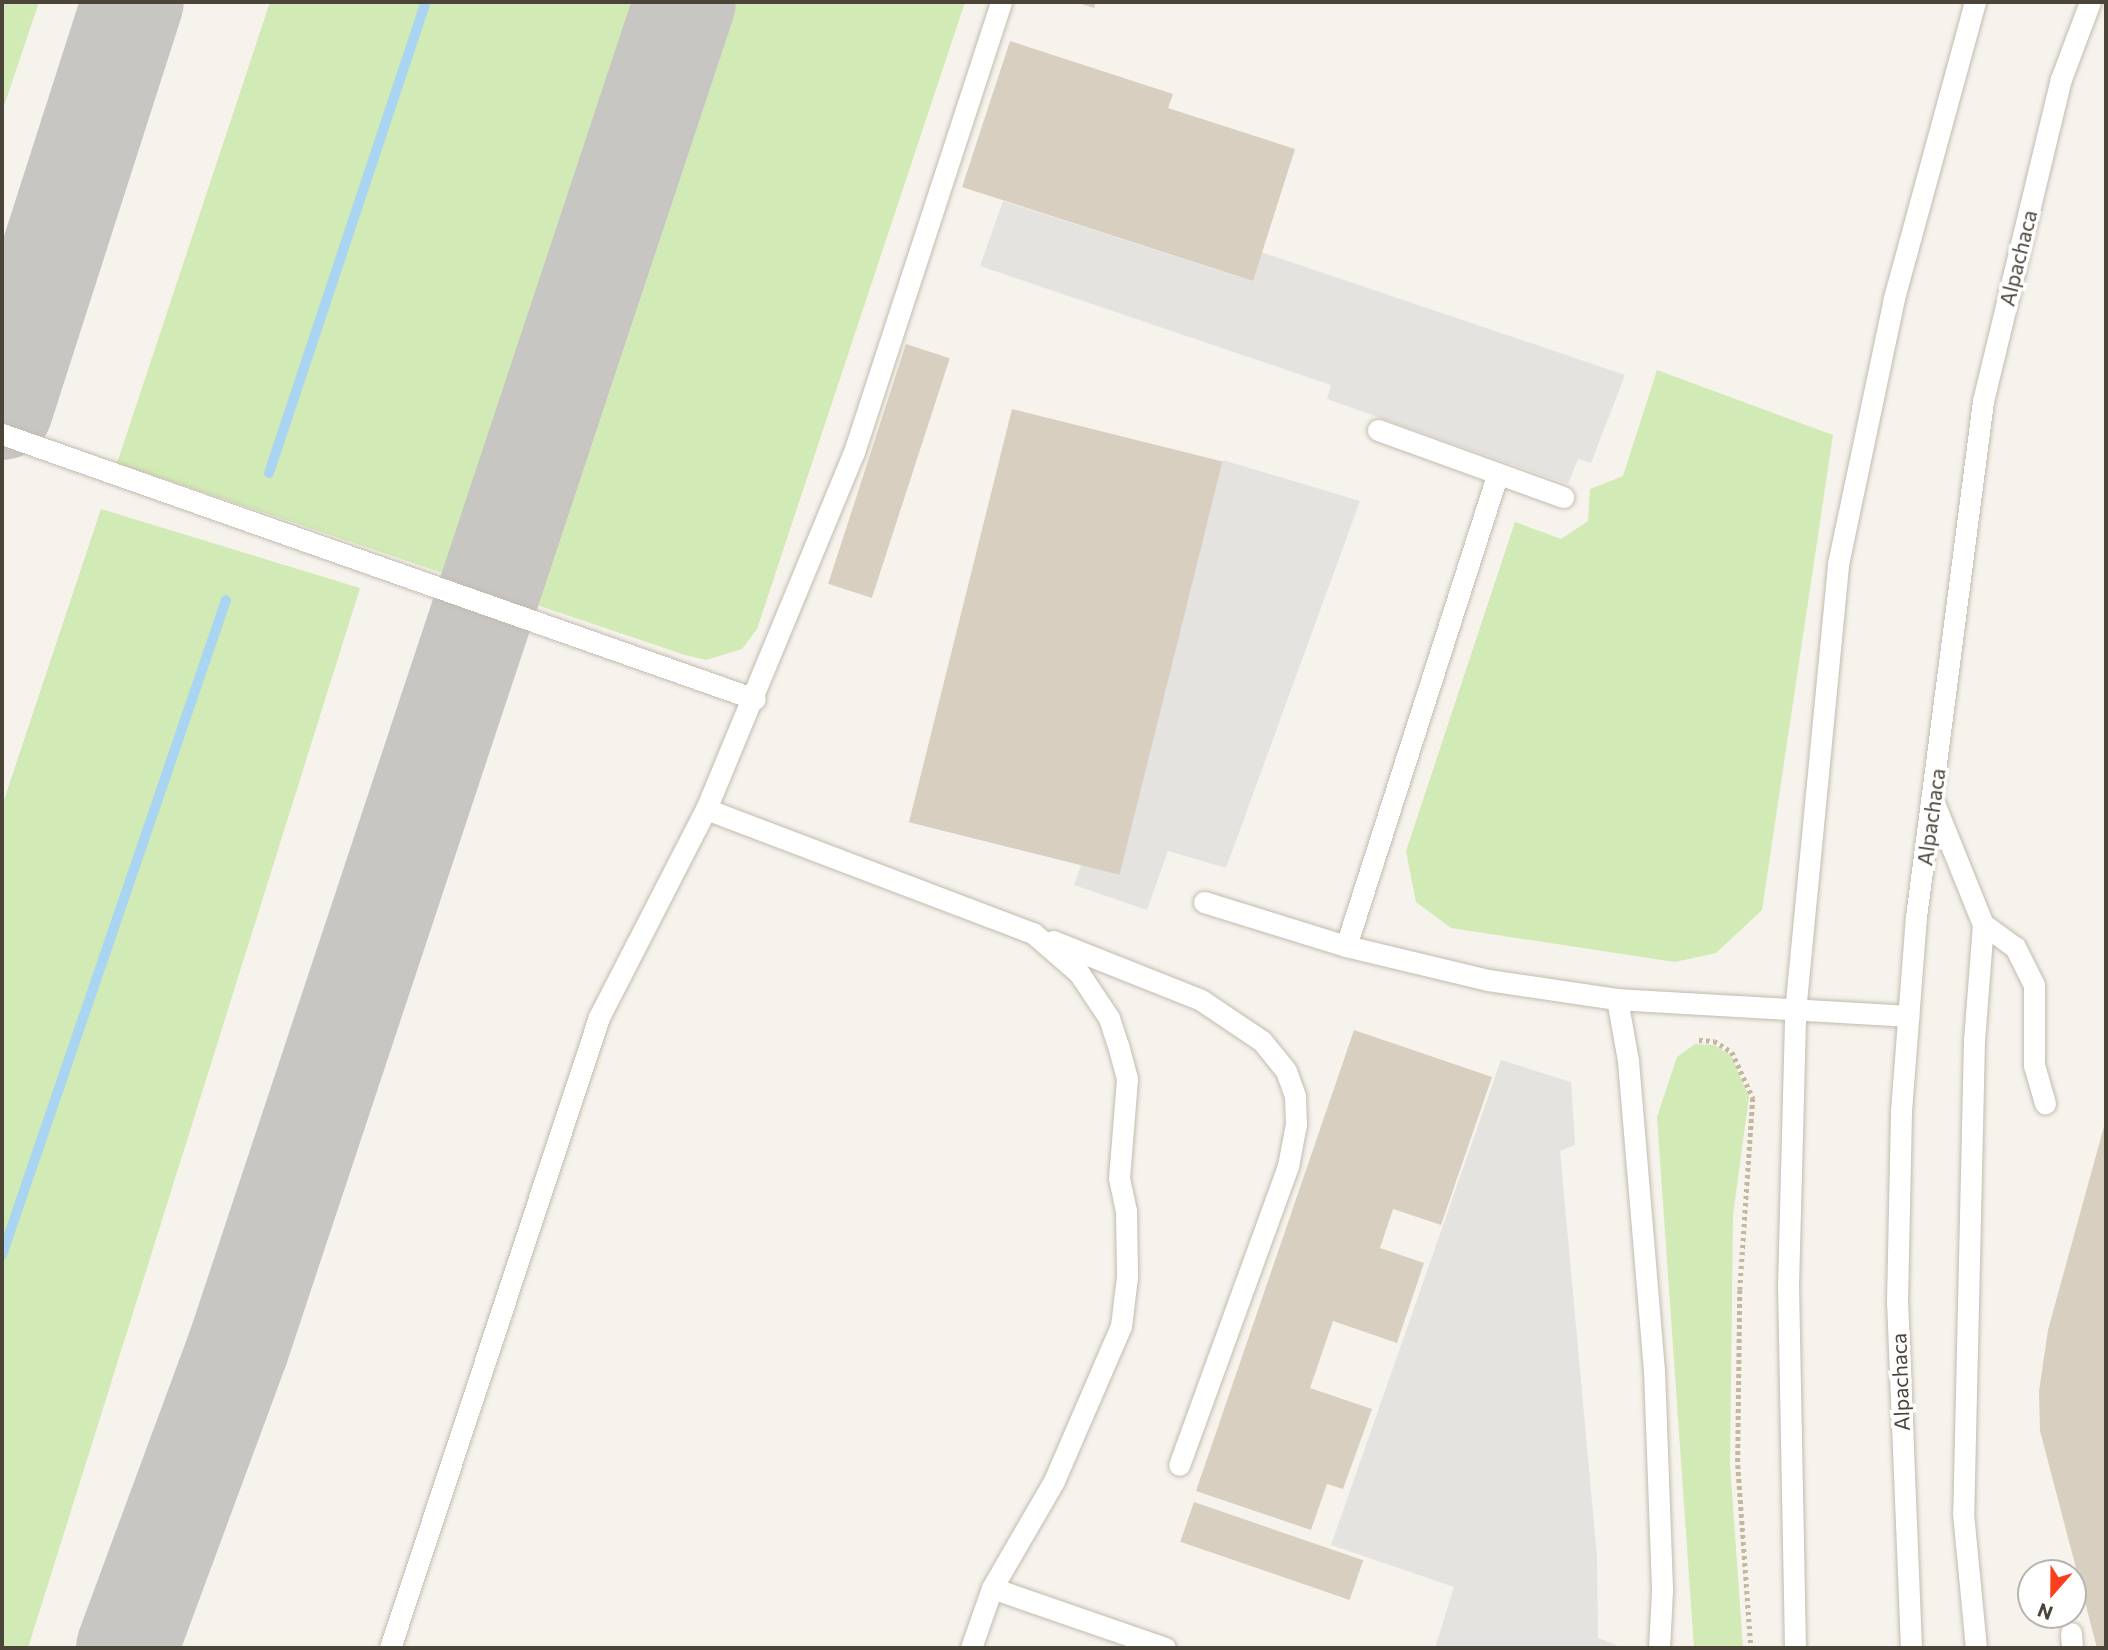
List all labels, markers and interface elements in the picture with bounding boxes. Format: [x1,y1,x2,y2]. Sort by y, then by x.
street label: Alpachaca [1994,207,2042,309]
street label: Alpachaca [1912,767,1950,867]
street label: Alpachaca [1886,1333,1914,1431]
north arrow [2017,1559,2087,1629]
text: N [2034,1599,2056,1626]

